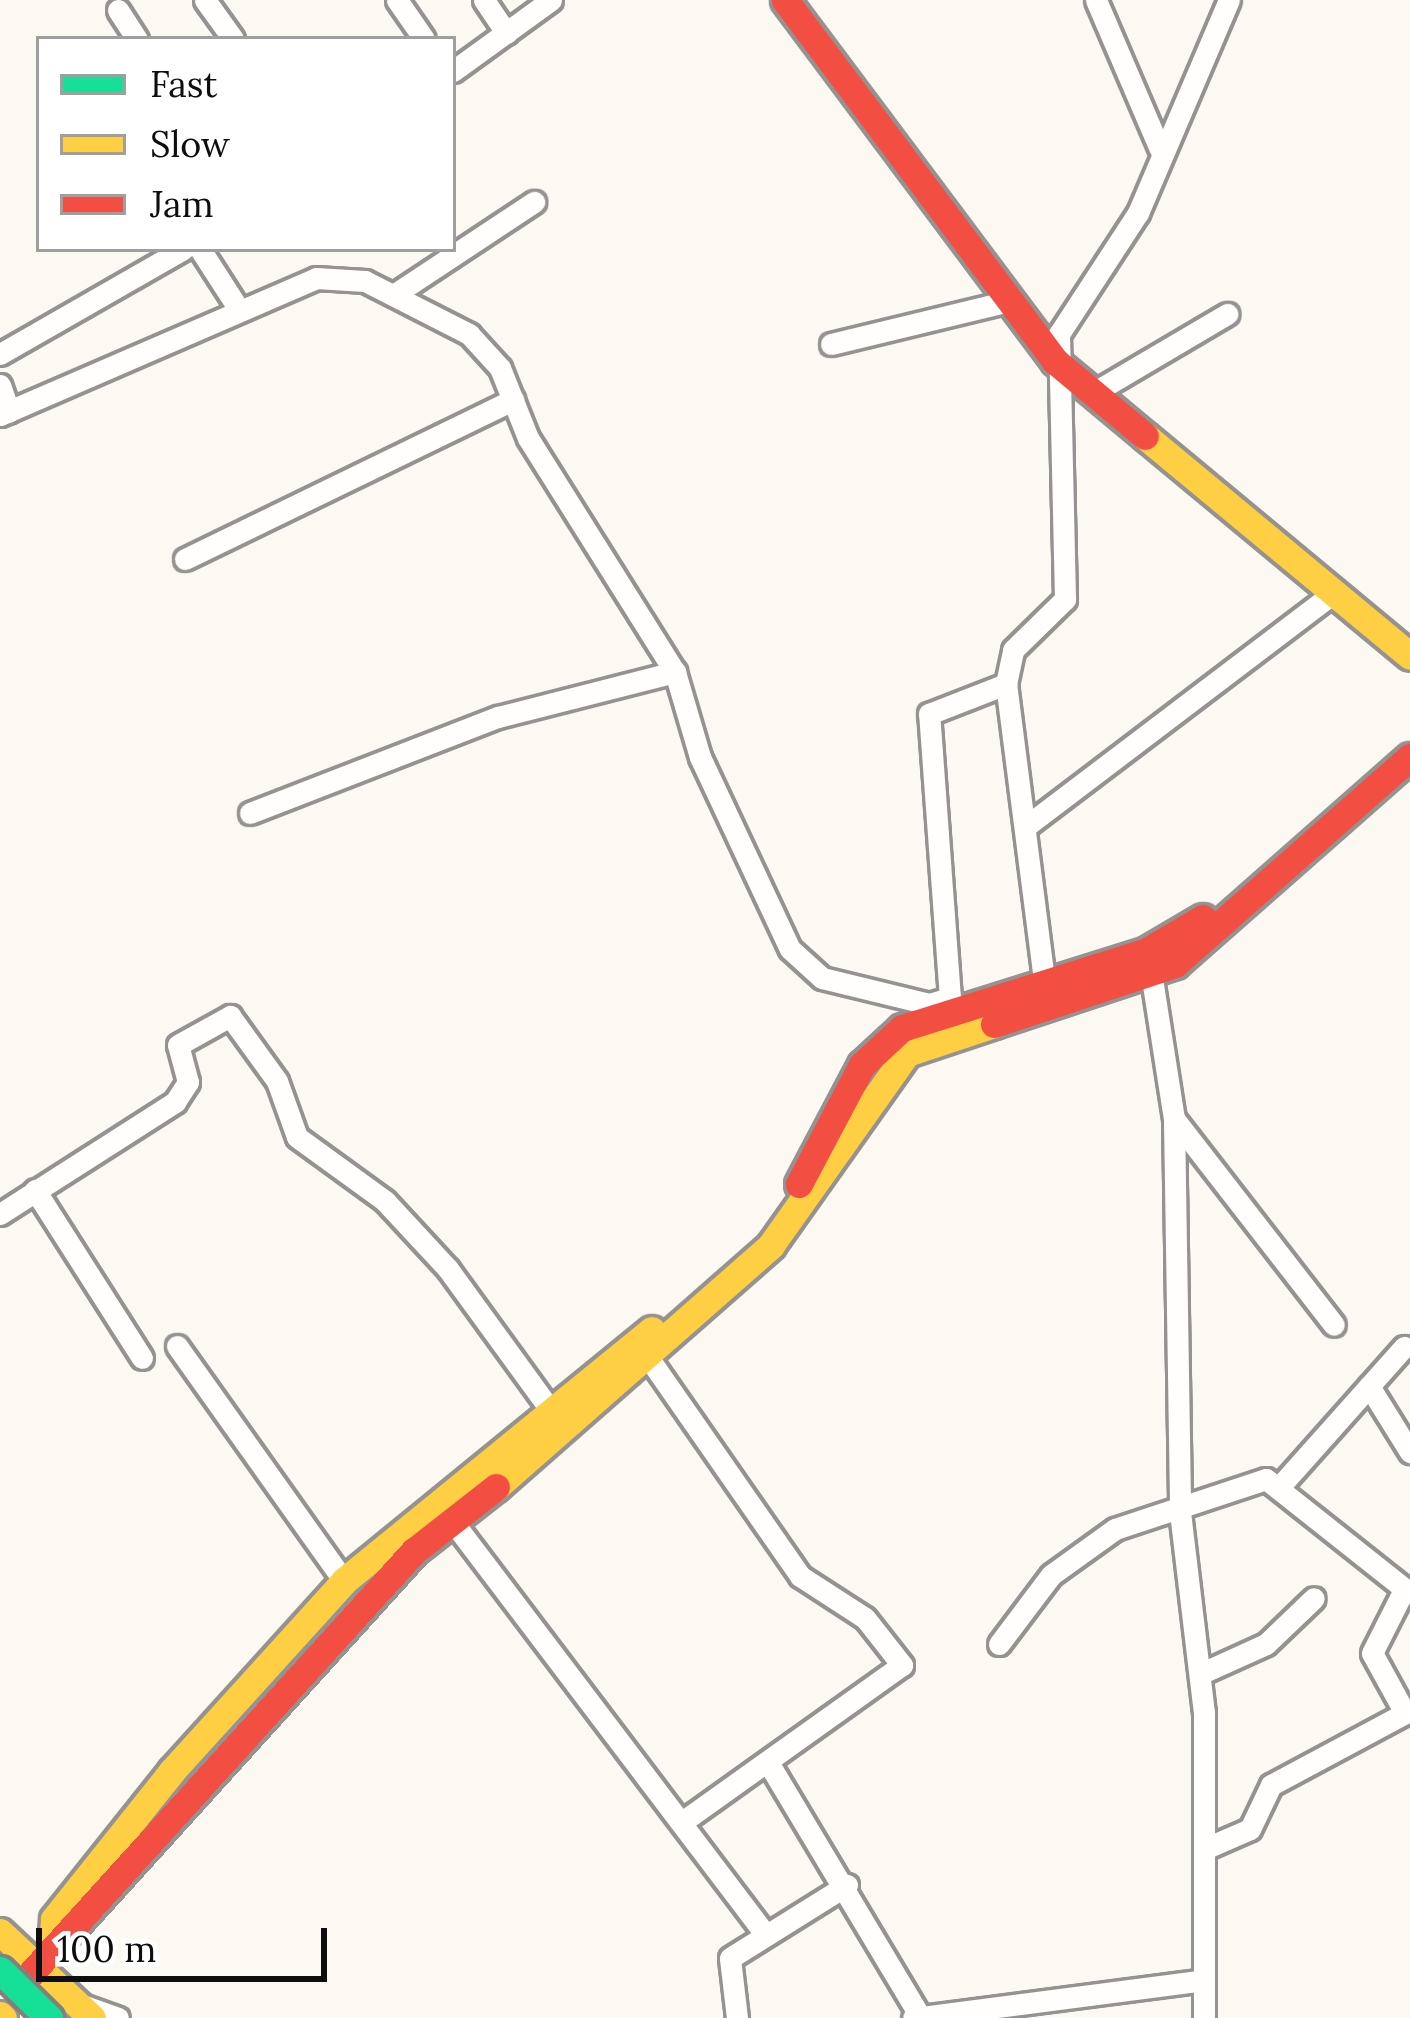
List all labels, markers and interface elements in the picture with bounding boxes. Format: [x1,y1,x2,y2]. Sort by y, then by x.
legend [36,36,456,252]
text: Fast [150,61,217,107]
text: Slow [150,121,230,167]
text: Jam [150,181,214,227]
scale bar [42,1904,333,1978]
text: 100 m [57,1926,156,1972]

